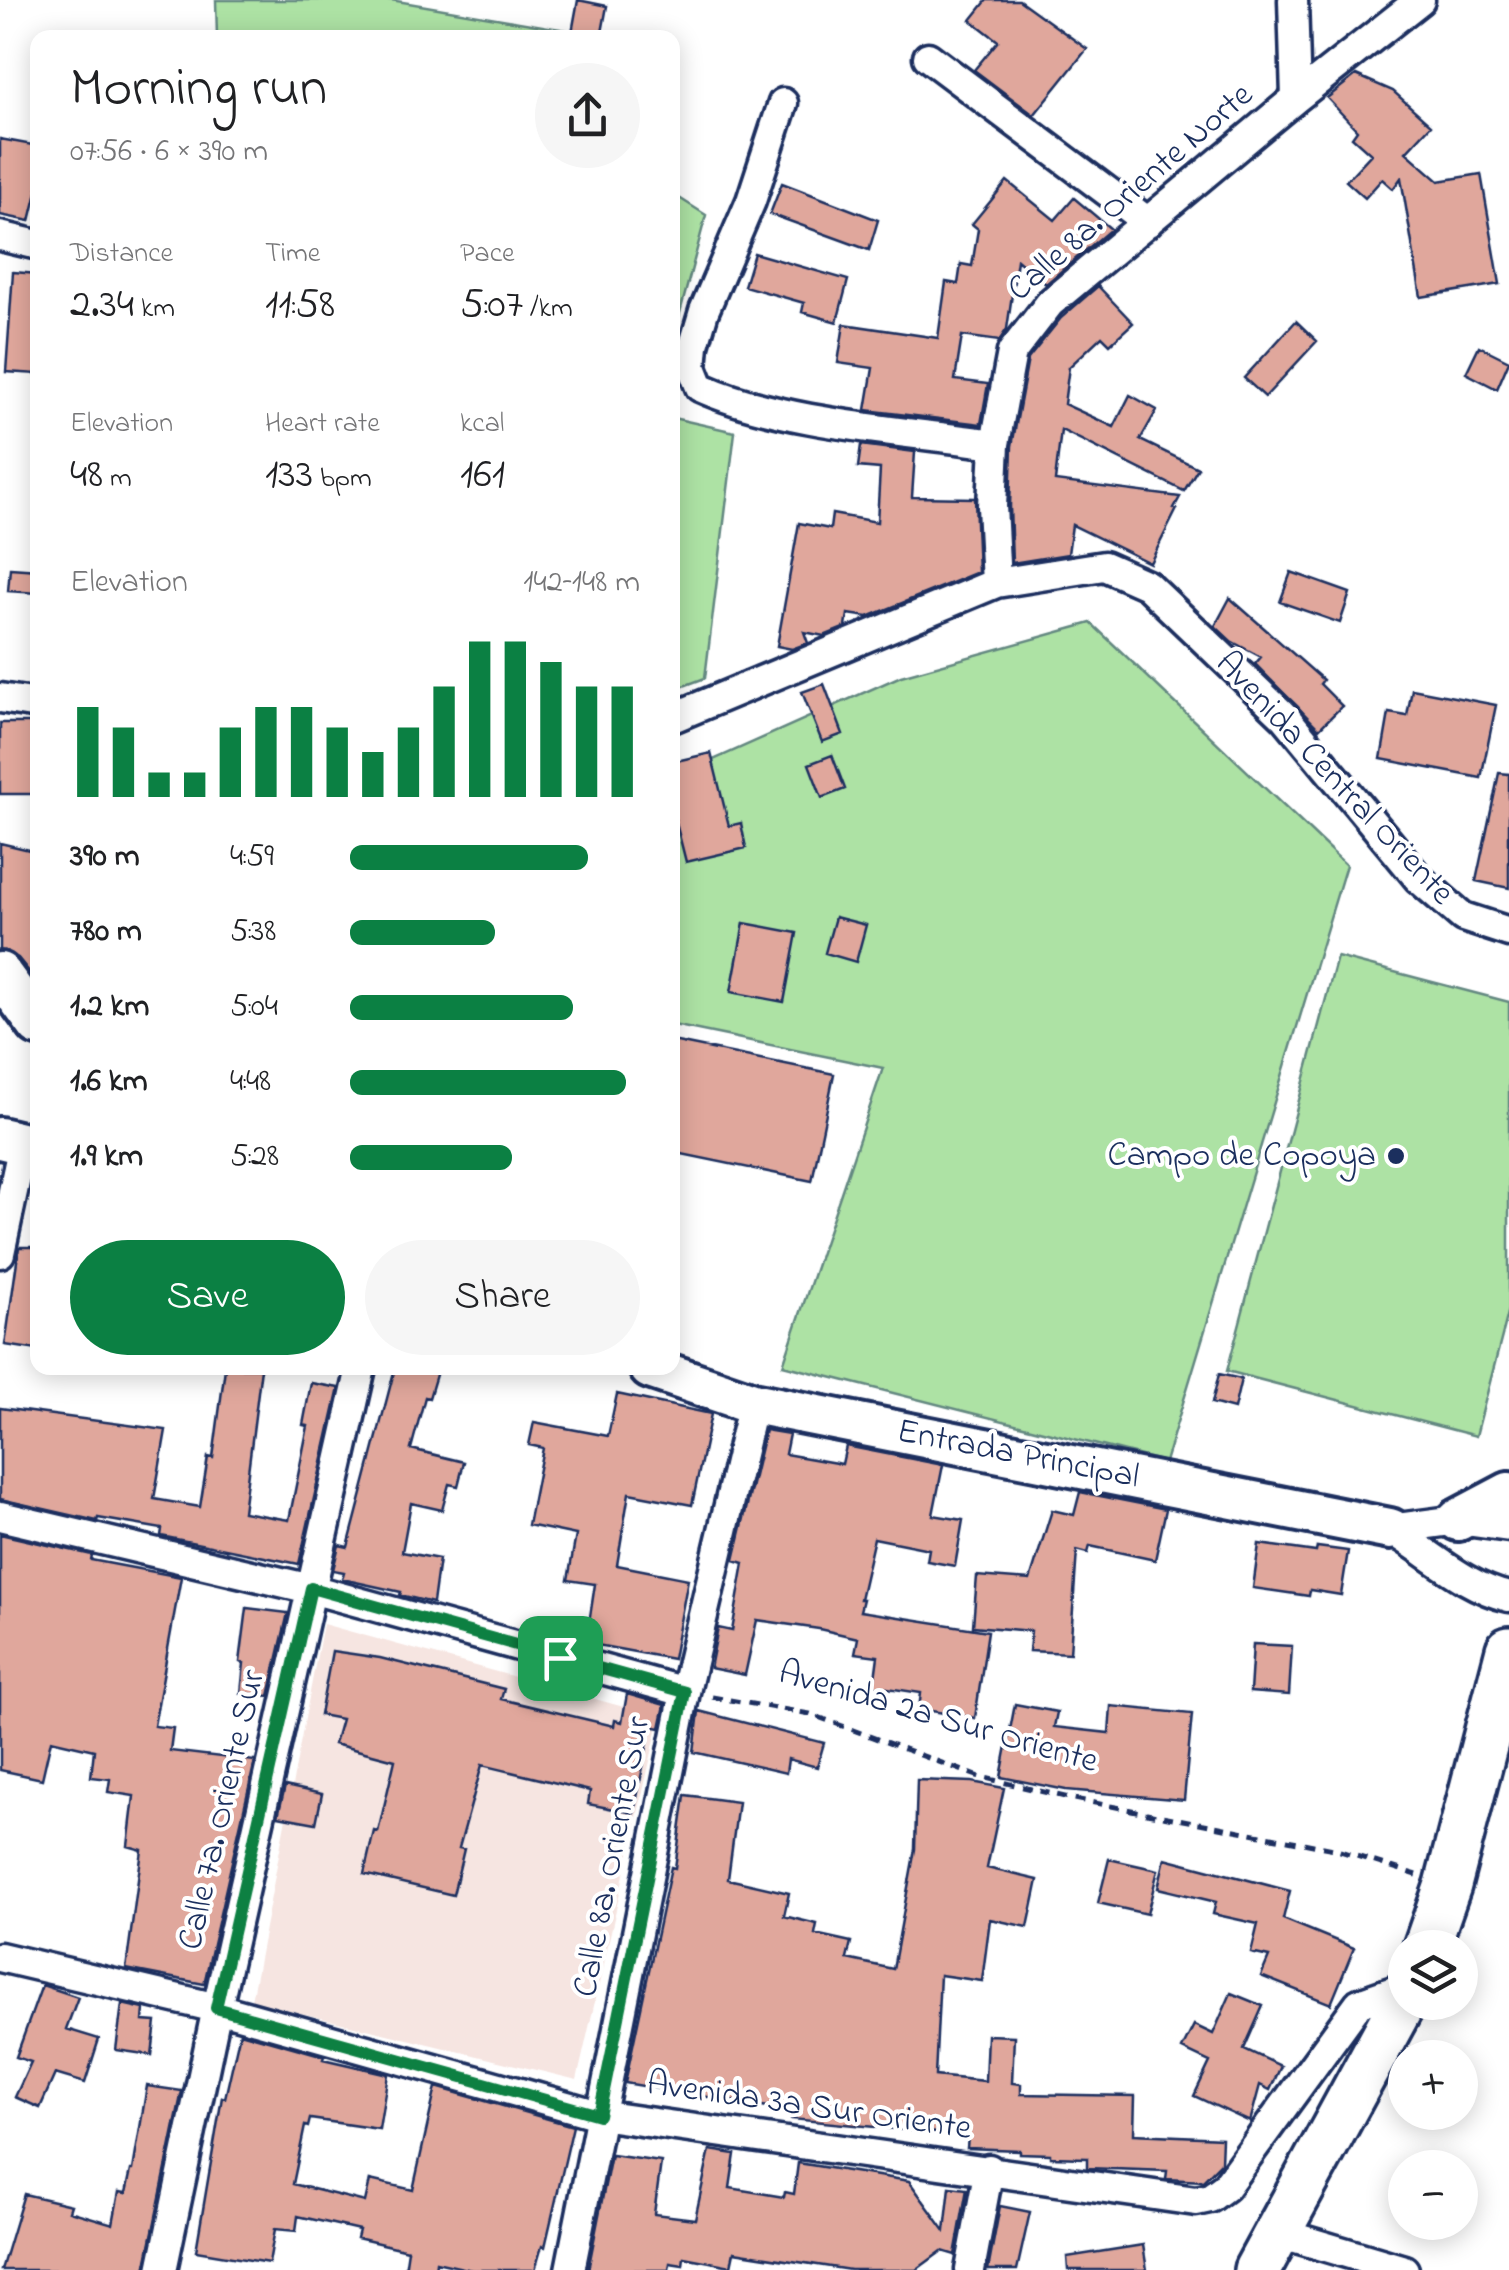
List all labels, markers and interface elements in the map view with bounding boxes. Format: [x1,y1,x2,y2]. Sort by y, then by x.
text: Morning run [70,51,327,131]
button: share [535,63,640,168]
street label: Calle 8a. Oriente Norte [997,71,1266,314]
text: 07:56 · 6 × 390 m [70,129,268,176]
text: Distance [70,234,173,275]
text: Time [265,234,320,275]
text: Pace [460,234,515,275]
text: 2.34 [70,275,134,336]
text: 11:58 [265,275,335,336]
text: 5:07 [460,275,523,336]
text: km [134,289,175,330]
text: /km [523,289,573,330]
text: Elevation [70,404,173,445]
text: Heart rate [265,404,380,445]
text: kcal [460,404,505,445]
text: 48 [70,445,103,506]
text: 133 [265,445,313,506]
text: 161 [460,445,505,506]
text: m [103,459,132,500]
text: bpm [313,459,372,500]
text: Elevation [70,560,188,607]
text: 142–148 m [523,560,640,607]
street label: Avenida Central Oriente [1202,640,1466,918]
text: 390 m [70,834,140,881]
text: 4:59 [230,834,274,881]
text: 780 m [70,909,142,956]
text: 5:38 [230,909,276,956]
text: 1.2 km [70,984,149,1031]
text: 5:04 [230,984,278,1031]
text: 1.6 km [70,1059,148,1106]
text: 4:48 [230,1059,271,1106]
place label: Campo de Copoya [1108,1131,1376,1182]
text: 1.9 km [70,1134,143,1181]
text: 5:28 [230,1134,279,1181]
marker: Campo de Copoya [1385,1145,1407,1167]
button: Save [70,1240,345,1355]
button: Share [365,1240,640,1355]
street label: Entrada Principal [893,1407,1143,1503]
pin [518,1616,603,1701]
icon: arrive [533,1631,588,1686]
street label: Avenida 2a Sur Oriente [772,1648,1104,1788]
street label: Calle 7a. Oriente Sur [166,1665,280,1955]
street label: Calle 8a. Oriente Sur [561,1712,665,2002]
map controls [1388,1930,1478,2240]
button: layers [1388,1930,1478,2020]
button: + [1388,2040,1478,2130]
street label: Avenida 3a Sur Oriente [643,2059,975,2155]
button: − [1388,2150,1478,2240]

